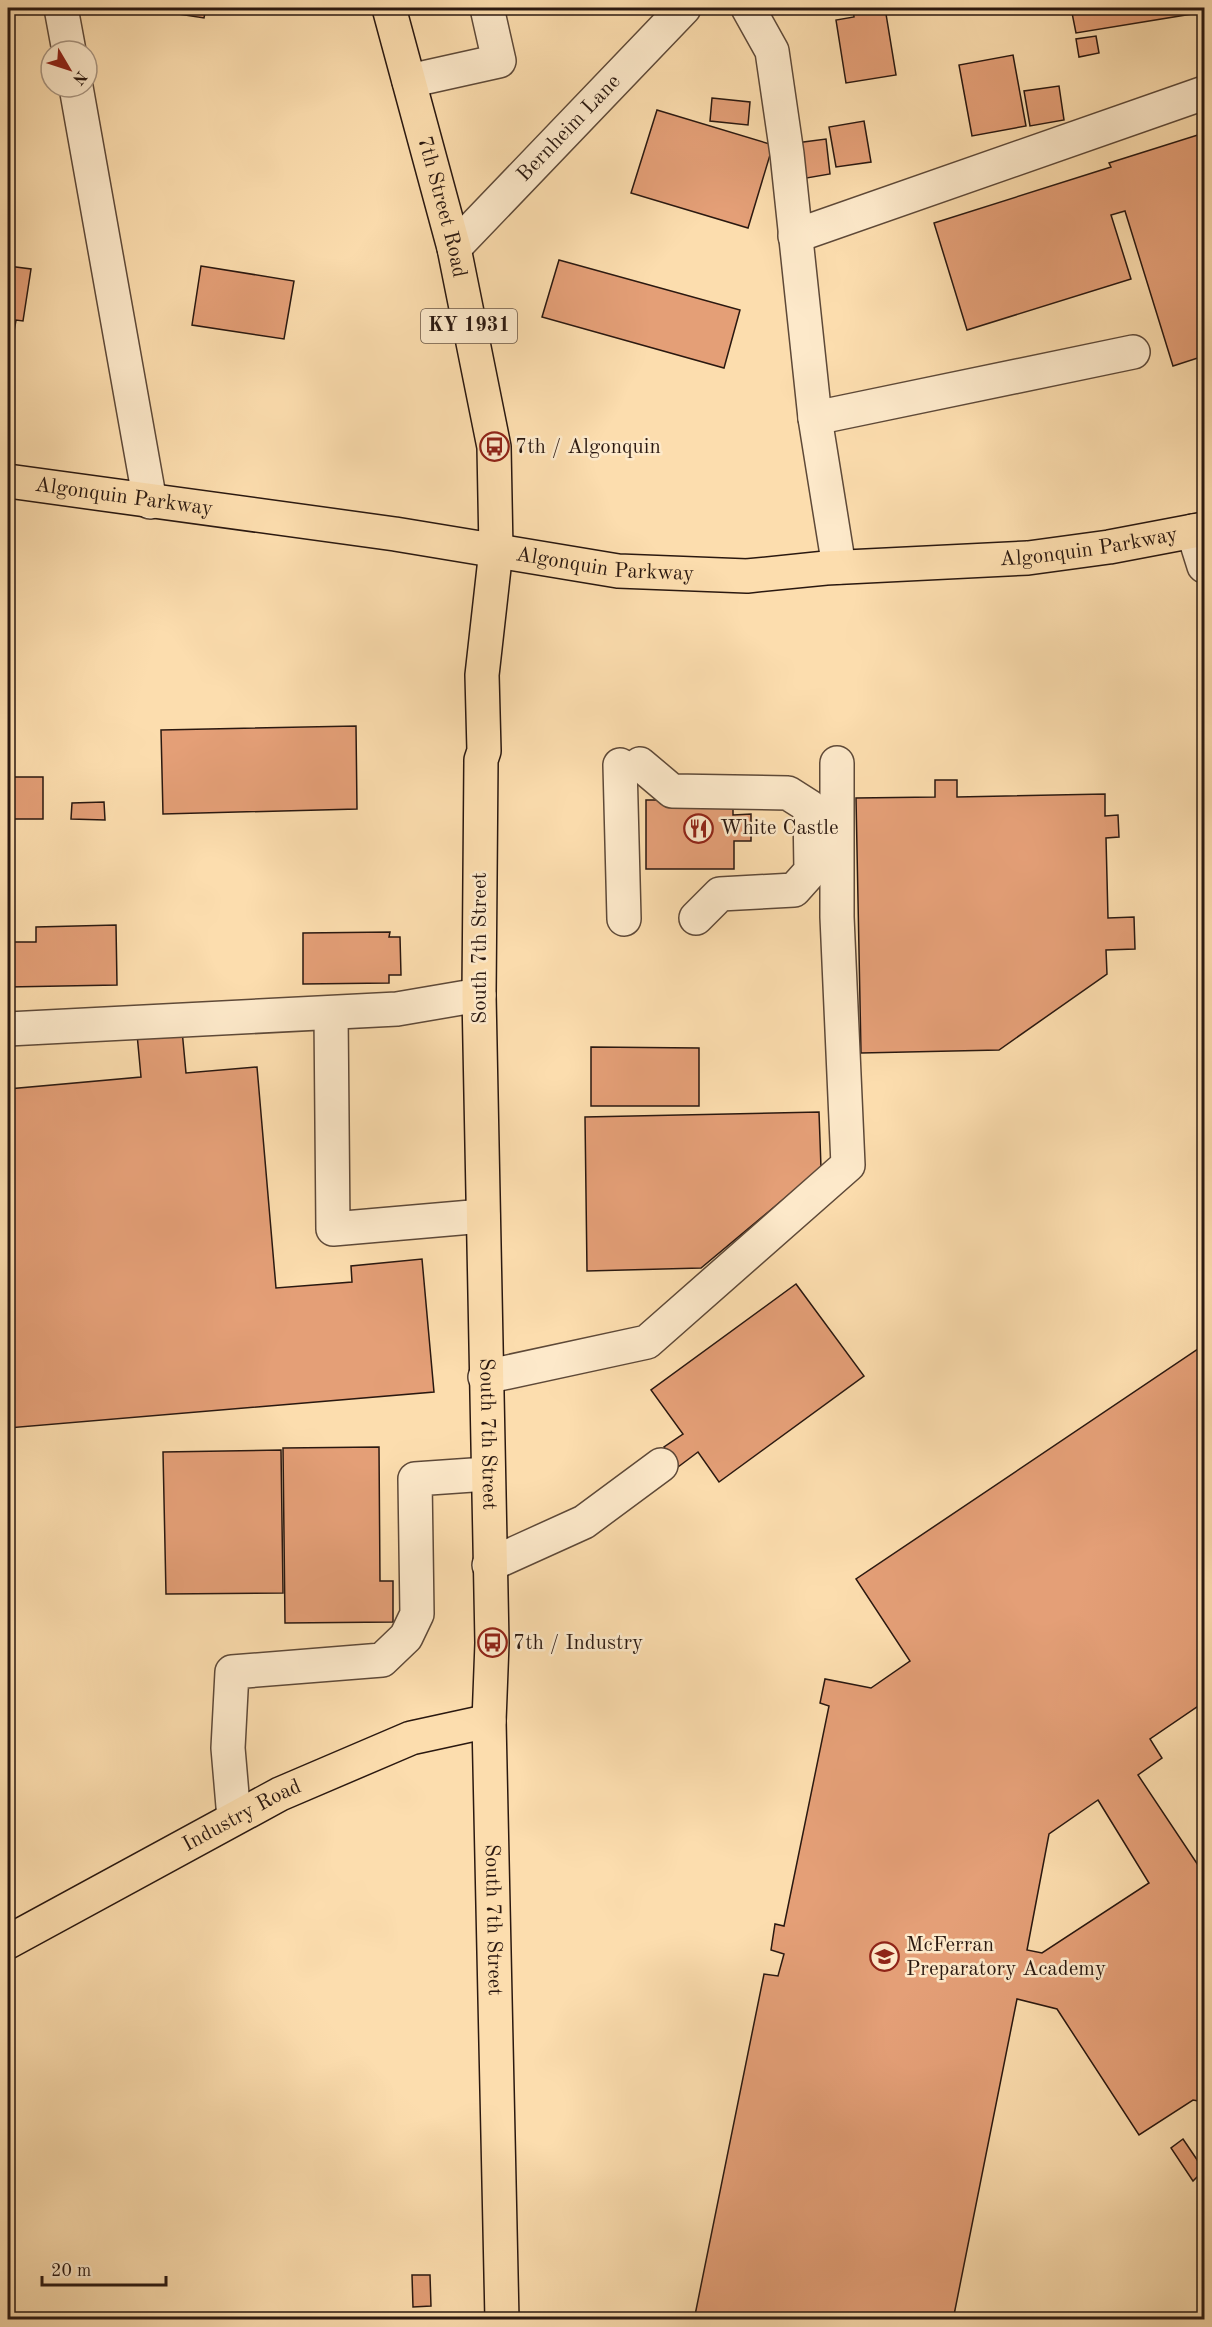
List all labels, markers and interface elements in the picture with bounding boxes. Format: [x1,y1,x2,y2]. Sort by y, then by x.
north arrow [39,39,99,99]
text: N [69,67,89,88]
street label: Bernheim Lane [513,71,625,186]
street label: 7th Street Road [414,134,470,280]
road number: KY 1931 [421,309,517,343]
bus stop icon: 7th / Algonquin [478,431,510,463]
place label: 7th / Algonquin [515,437,661,458]
street label: Algonquin Parkway [34,474,214,519]
street label: Algonquin Parkway [999,524,1179,570]
street label: Algonquin Parkway [514,544,694,584]
restaurant icon: White Castle [683,812,715,844]
place label: White Castle [720,818,839,839]
street label: South 7th Street [470,872,491,1024]
street label: South 7th Street [476,1358,500,1510]
bus stop icon: 7th / Industry [476,1627,508,1659]
place label: 7th / Industry [513,1633,643,1654]
street label: Industry Road [179,1776,304,1855]
street label: South 7th Street [481,1844,505,1996]
place label: McFerran Preparatory Academy [906,1935,1106,1980]
school or university icon: McFerran Preparatory Academy [869,1941,901,1973]
scale bar [42,2249,166,2287]
text: 20 m [51,2262,91,2280]

